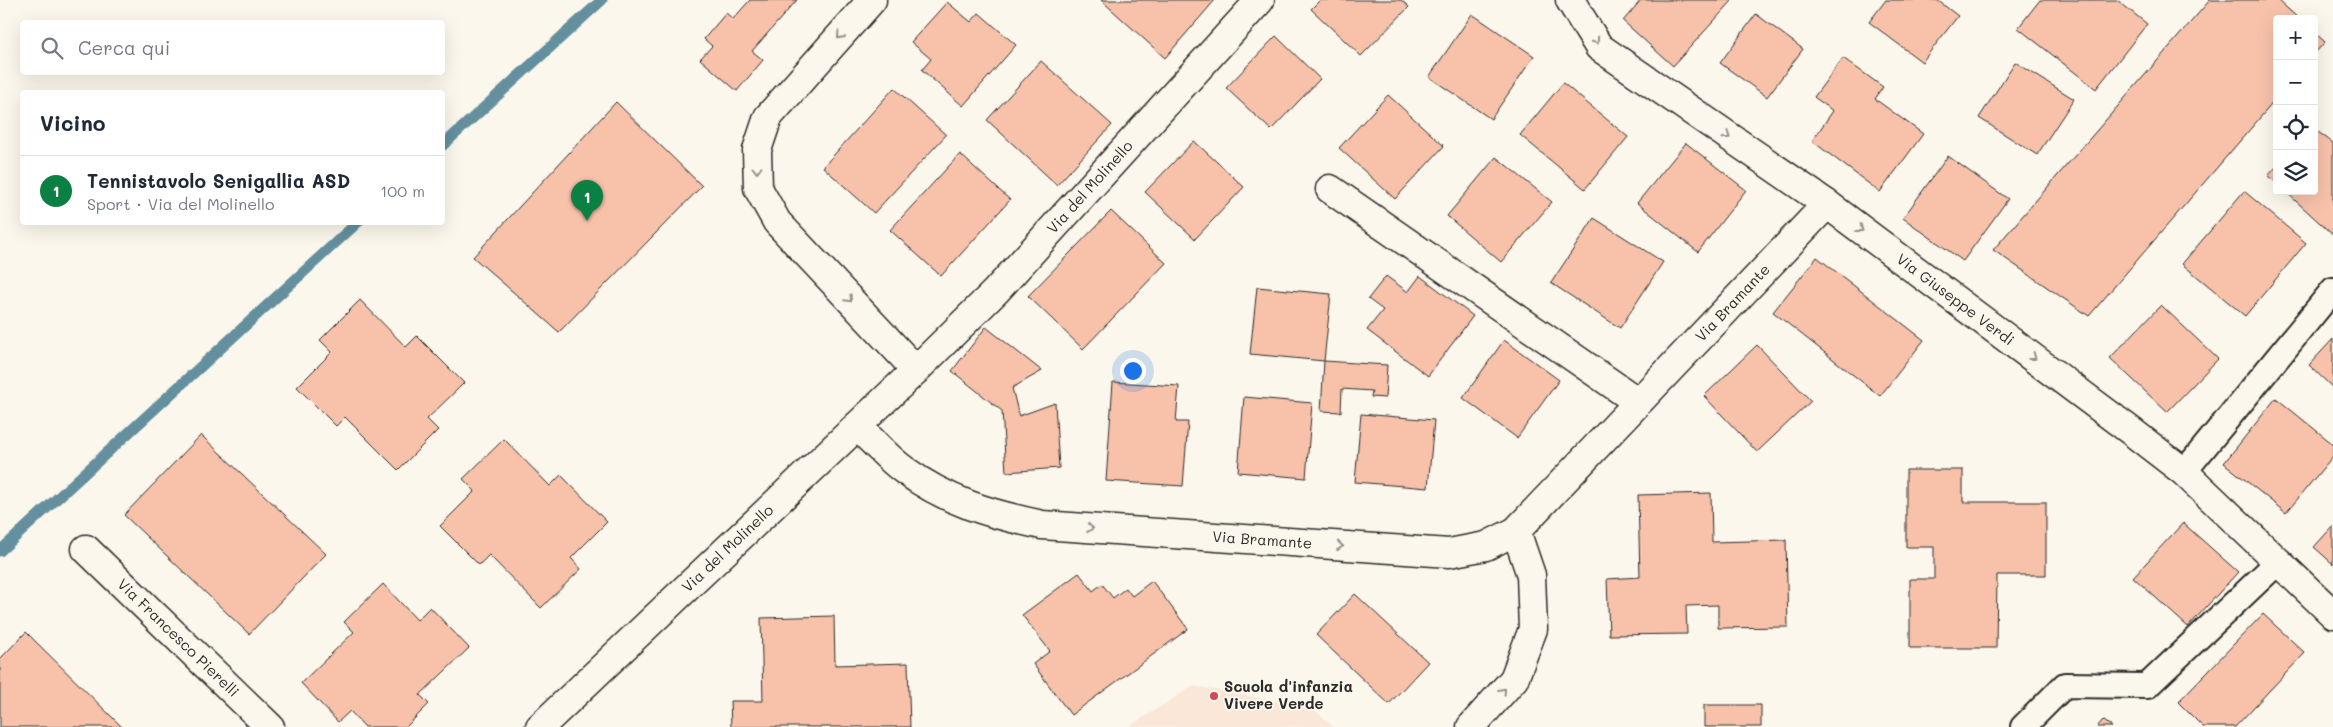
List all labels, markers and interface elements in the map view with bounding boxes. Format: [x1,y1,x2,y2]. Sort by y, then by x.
map controls [2273,15,2318,195]
button: + [2273,15,2318,60]
search box [20,20,445,75]
one-way arrow [837,31,846,40]
icon: search [38,34,66,62]
text: Cerca qui [78,35,170,60]
one-way arrow [1590,35,1599,45]
button: − [2273,60,2318,105]
button: locate [2273,105,2318,150]
text: Vicino [40,109,105,136]
one-way arrow [1722,130,1731,139]
street label: Via del Molinello [1042,136,1137,237]
button: layers [2273,150,2318,195]
one-way arrow [752,166,763,174]
text: Tennistavolo Senigallia ASD [87,168,350,193]
text: 1 [52,180,60,201]
text: 100 m [380,180,425,201]
pin: 1 [571,180,603,221]
text: Sport · Via del Molinello [87,193,275,214]
one-way arrow [1854,223,1864,232]
street label: Via Giuseppe Verdi [1893,248,2019,349]
street label: Via Bramante [1690,259,1774,346]
one-way arrow [843,293,852,302]
one-way arrow [2027,352,2036,360]
your location [1120,358,1146,384]
street label: Via del Molinello [677,500,777,596]
one-way arrow [1087,522,1095,533]
street label: Via Bramante [1212,526,1313,553]
one-way arrow [1336,540,1344,551]
street label: Via Francesco Pierelli [114,574,244,701]
place label: Scuola d'infanzia Vivere Verde [1224,676,1353,713]
one-way arrow [1497,687,1506,696]
marker: Scuola d'infanzia Vivere Verde [1208,690,1220,702]

